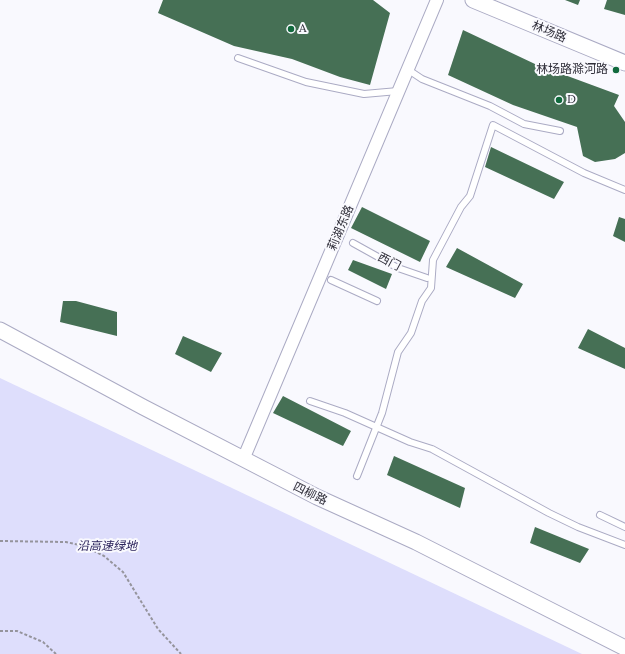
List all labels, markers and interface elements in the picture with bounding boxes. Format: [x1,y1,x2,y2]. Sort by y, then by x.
street label: 林场路 [530,18,568,46]
place label: A [299,22,307,36]
marker: A [286,24,296,34]
place label: 林场路滁河路 [536,63,608,77]
marker: 林场路滁河路 [611,65,621,75]
place label: D [567,93,576,107]
marker: D [554,95,564,105]
street label: 莉湖东路 [325,203,357,253]
street label: 西门 [375,250,403,274]
street label: 四柳路 [291,480,329,508]
park label: 沿高速绿地 [77,540,137,554]

